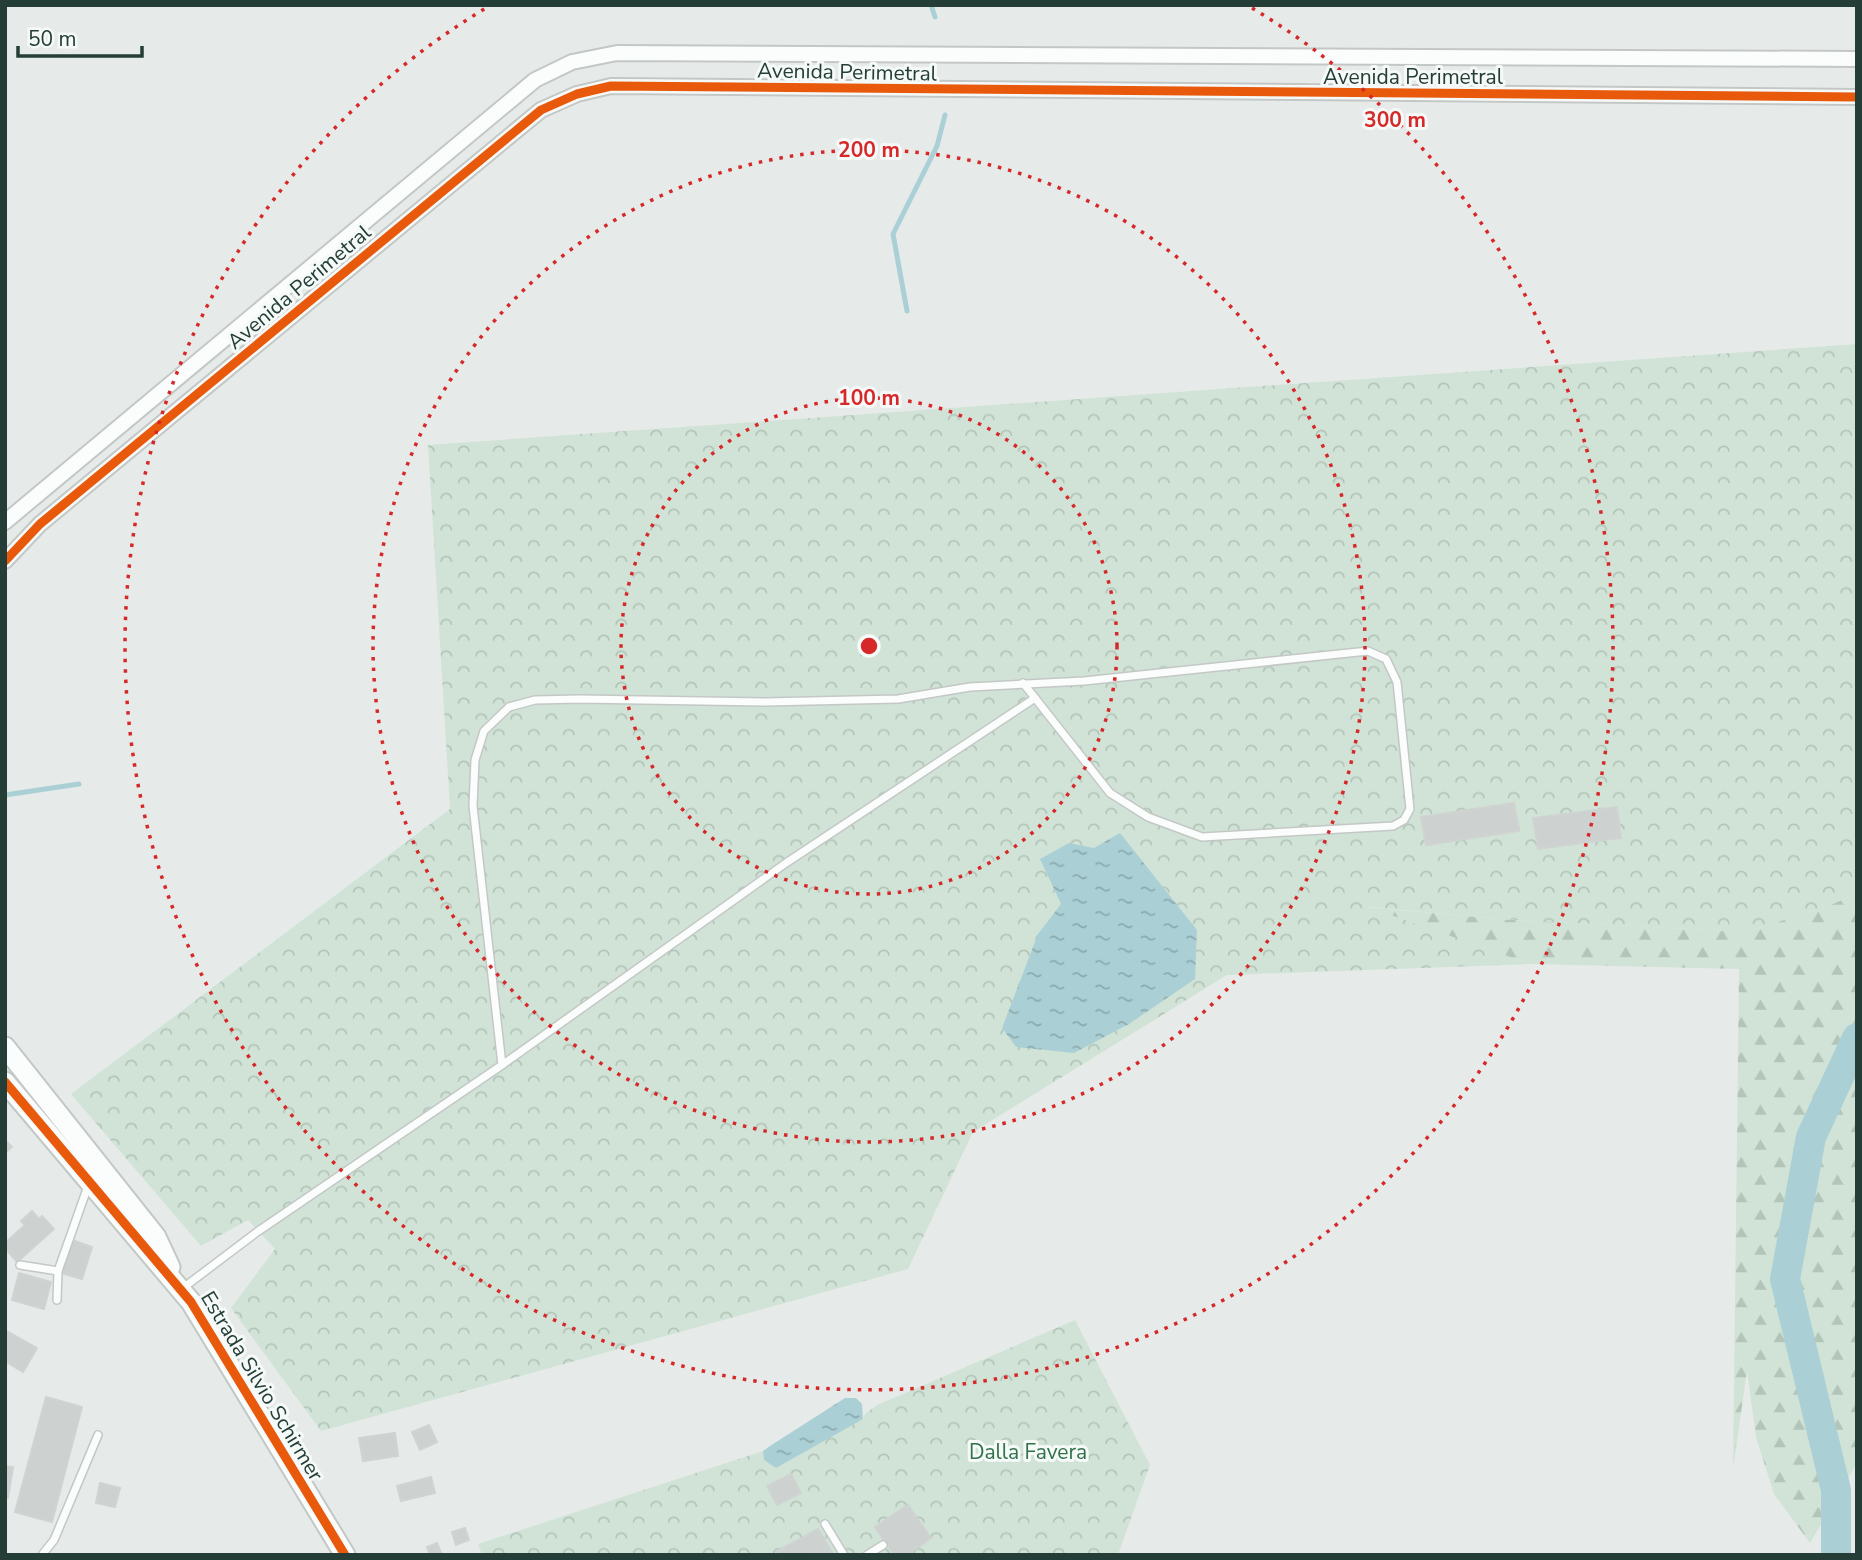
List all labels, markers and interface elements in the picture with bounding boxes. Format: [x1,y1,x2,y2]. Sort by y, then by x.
scale bar [18,14,142,58]
text: 50 m [28,25,77,53]
street label: Avenida Perimetral [757,56,938,88]
street label: Avenida Perimetral [1323,63,1504,91]
text: 300 m [1364,106,1426,134]
text: 200 m [838,136,900,164]
street label: Avenida Perimetral [221,218,377,356]
text: 100 m [838,384,900,412]
centre of rings [857,634,881,658]
street label: Estrada Silvio Schirmer [194,1286,330,1487]
park label: Dalla Favera [969,1438,1087,1466]

